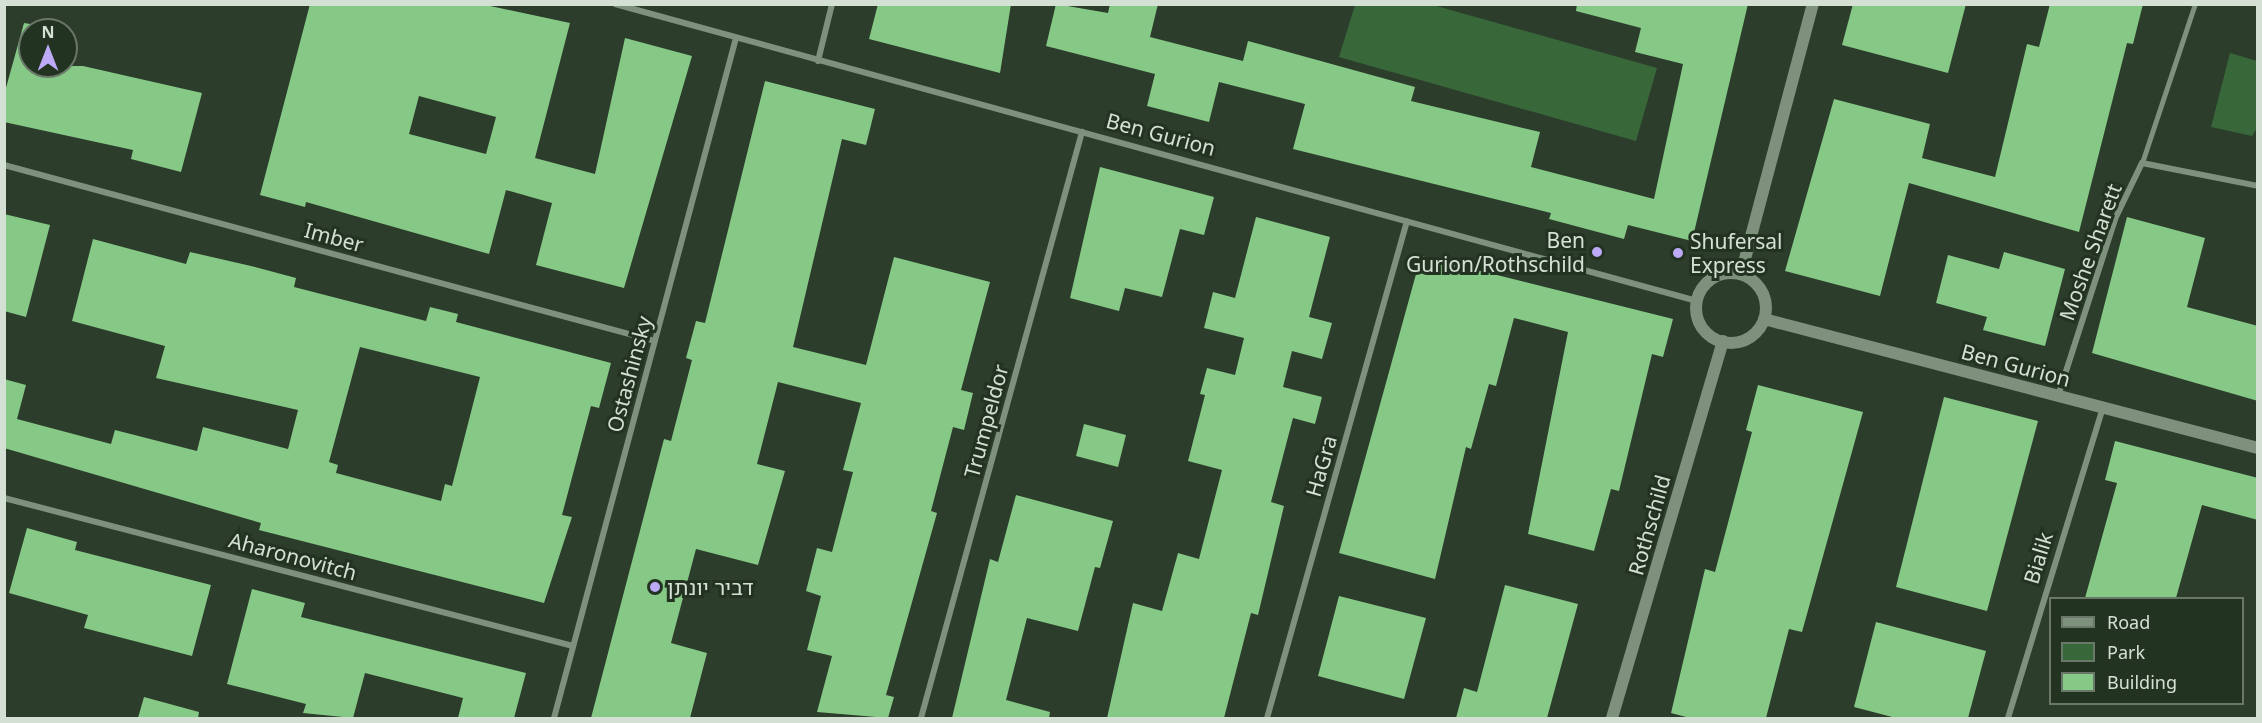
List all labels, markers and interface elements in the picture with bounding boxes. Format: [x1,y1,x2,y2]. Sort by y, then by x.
north arrow [18,18,78,78]
text: N [41,21,55,43]
street label: Ben Gurion [1104,107,1218,161]
street label: Moshe Sharett [2054,180,2126,324]
street label: Imber [302,217,366,257]
place label: Ben Gurion/Rothschild [1406,227,1585,277]
place label: Shufersal Express [1690,228,1782,278]
marker: Ben Gurion/Rothschild [1590,245,1604,259]
marker: Shufersal Express [1671,246,1685,260]
street label: Ostashinsky [601,313,657,435]
street label: Ben Gurion [1959,338,2073,392]
street label: Trumpeldor [959,362,1013,480]
street label: HaGra [1300,432,1342,500]
street label: Rothschild [1623,472,1675,578]
street label: Aharonovitch [226,527,360,585]
street label: Bialik [2018,529,2058,587]
place label: דביר יונתן [667,574,754,600]
marker: דביר יונתן [648,580,662,594]
legend [2049,597,2244,705]
text: Road [2107,610,2150,634]
text: Park [2107,640,2145,664]
text: Building [2107,670,2177,694]

